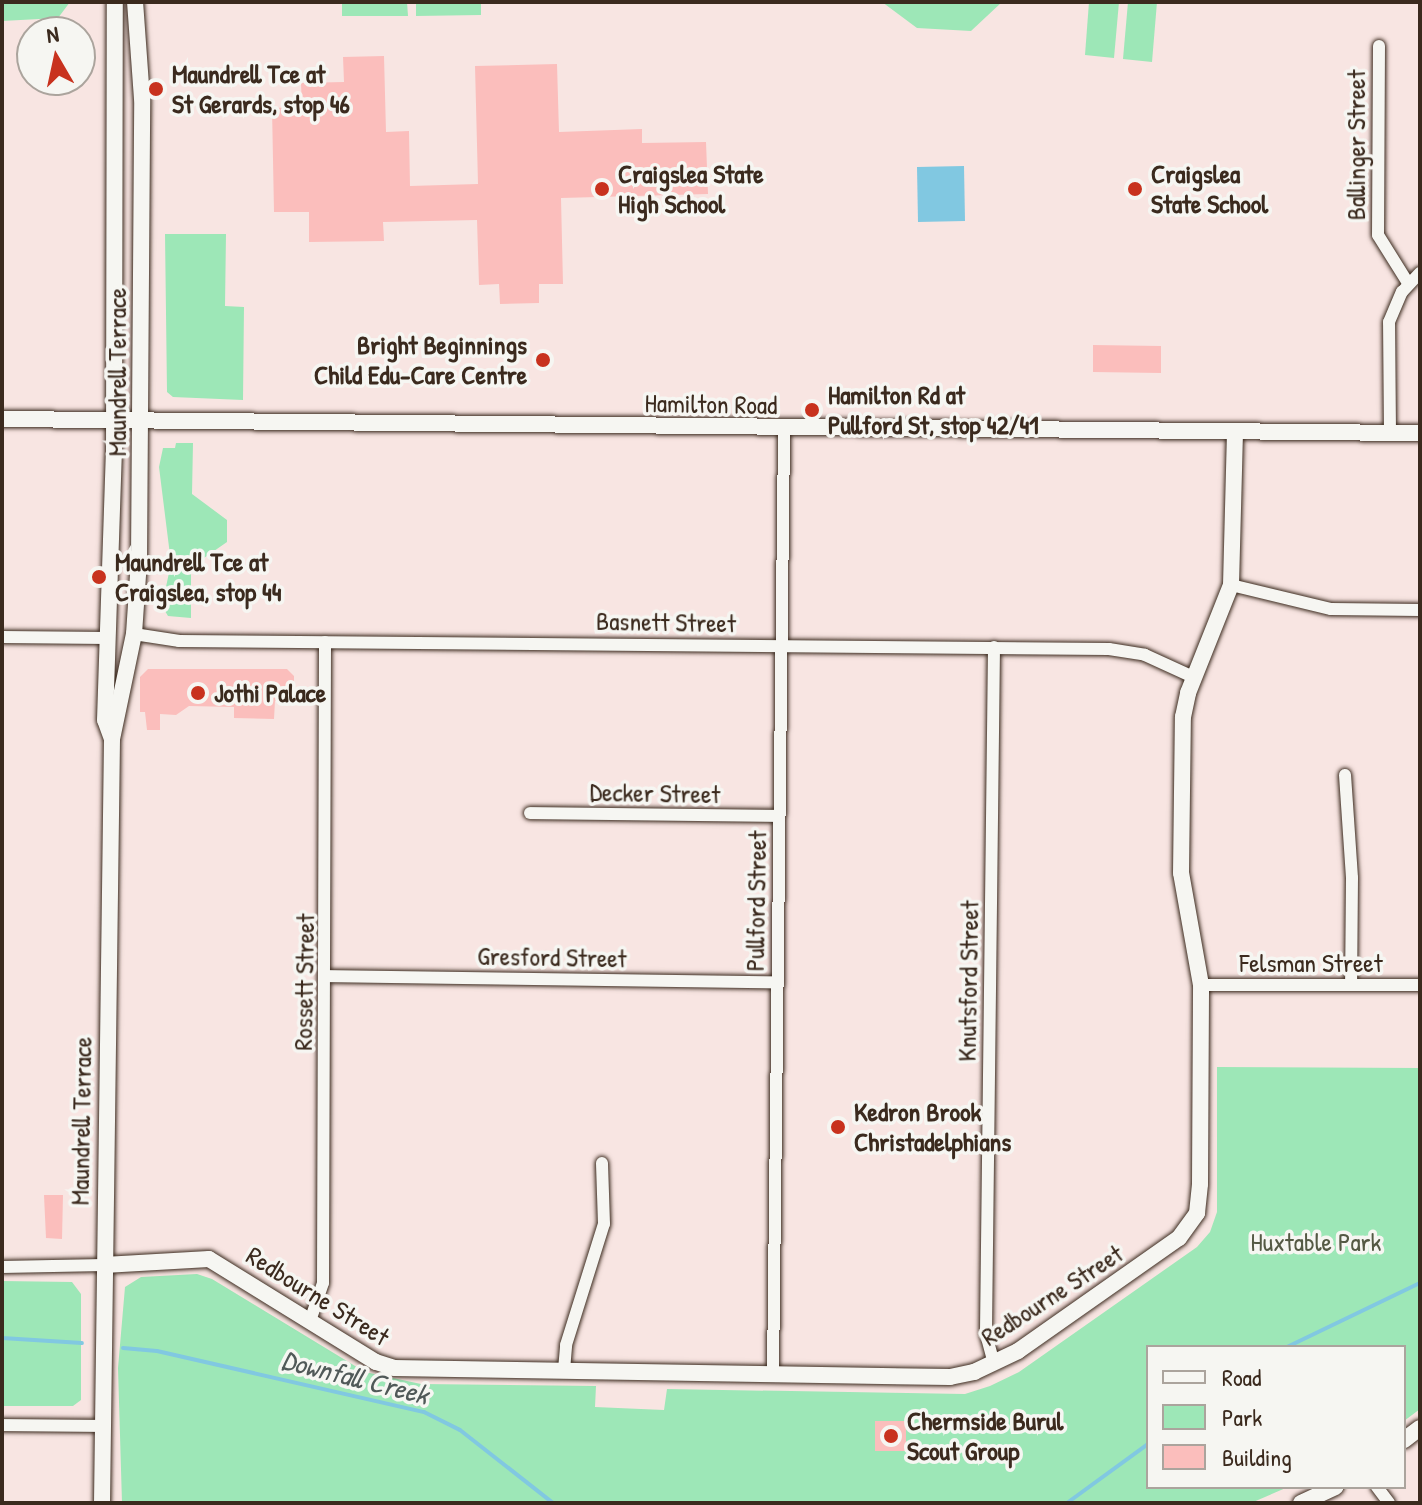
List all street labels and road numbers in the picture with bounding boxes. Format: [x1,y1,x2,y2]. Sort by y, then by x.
street label: Ballinger Street [1340,70,1372,220]
street label: Maundrell Terrace [101,288,133,456]
street label: Hamilton Road [644,387,778,421]
street label: Basnett Street [596,605,736,639]
street label: Decker Street [590,776,720,810]
street label: Pullford Street [739,830,773,972]
street label: Knutsford Street [951,900,985,1062]
street label: Rossett Street [287,913,321,1051]
street label: Gresford Street [477,940,627,974]
street label: Felsman Street [1239,947,1383,979]
street label: Maundrell Terrace [64,1036,98,1206]
street label: Redbourne Street [975,1238,1129,1352]
street label: Redbourne Street [241,1240,395,1352]

